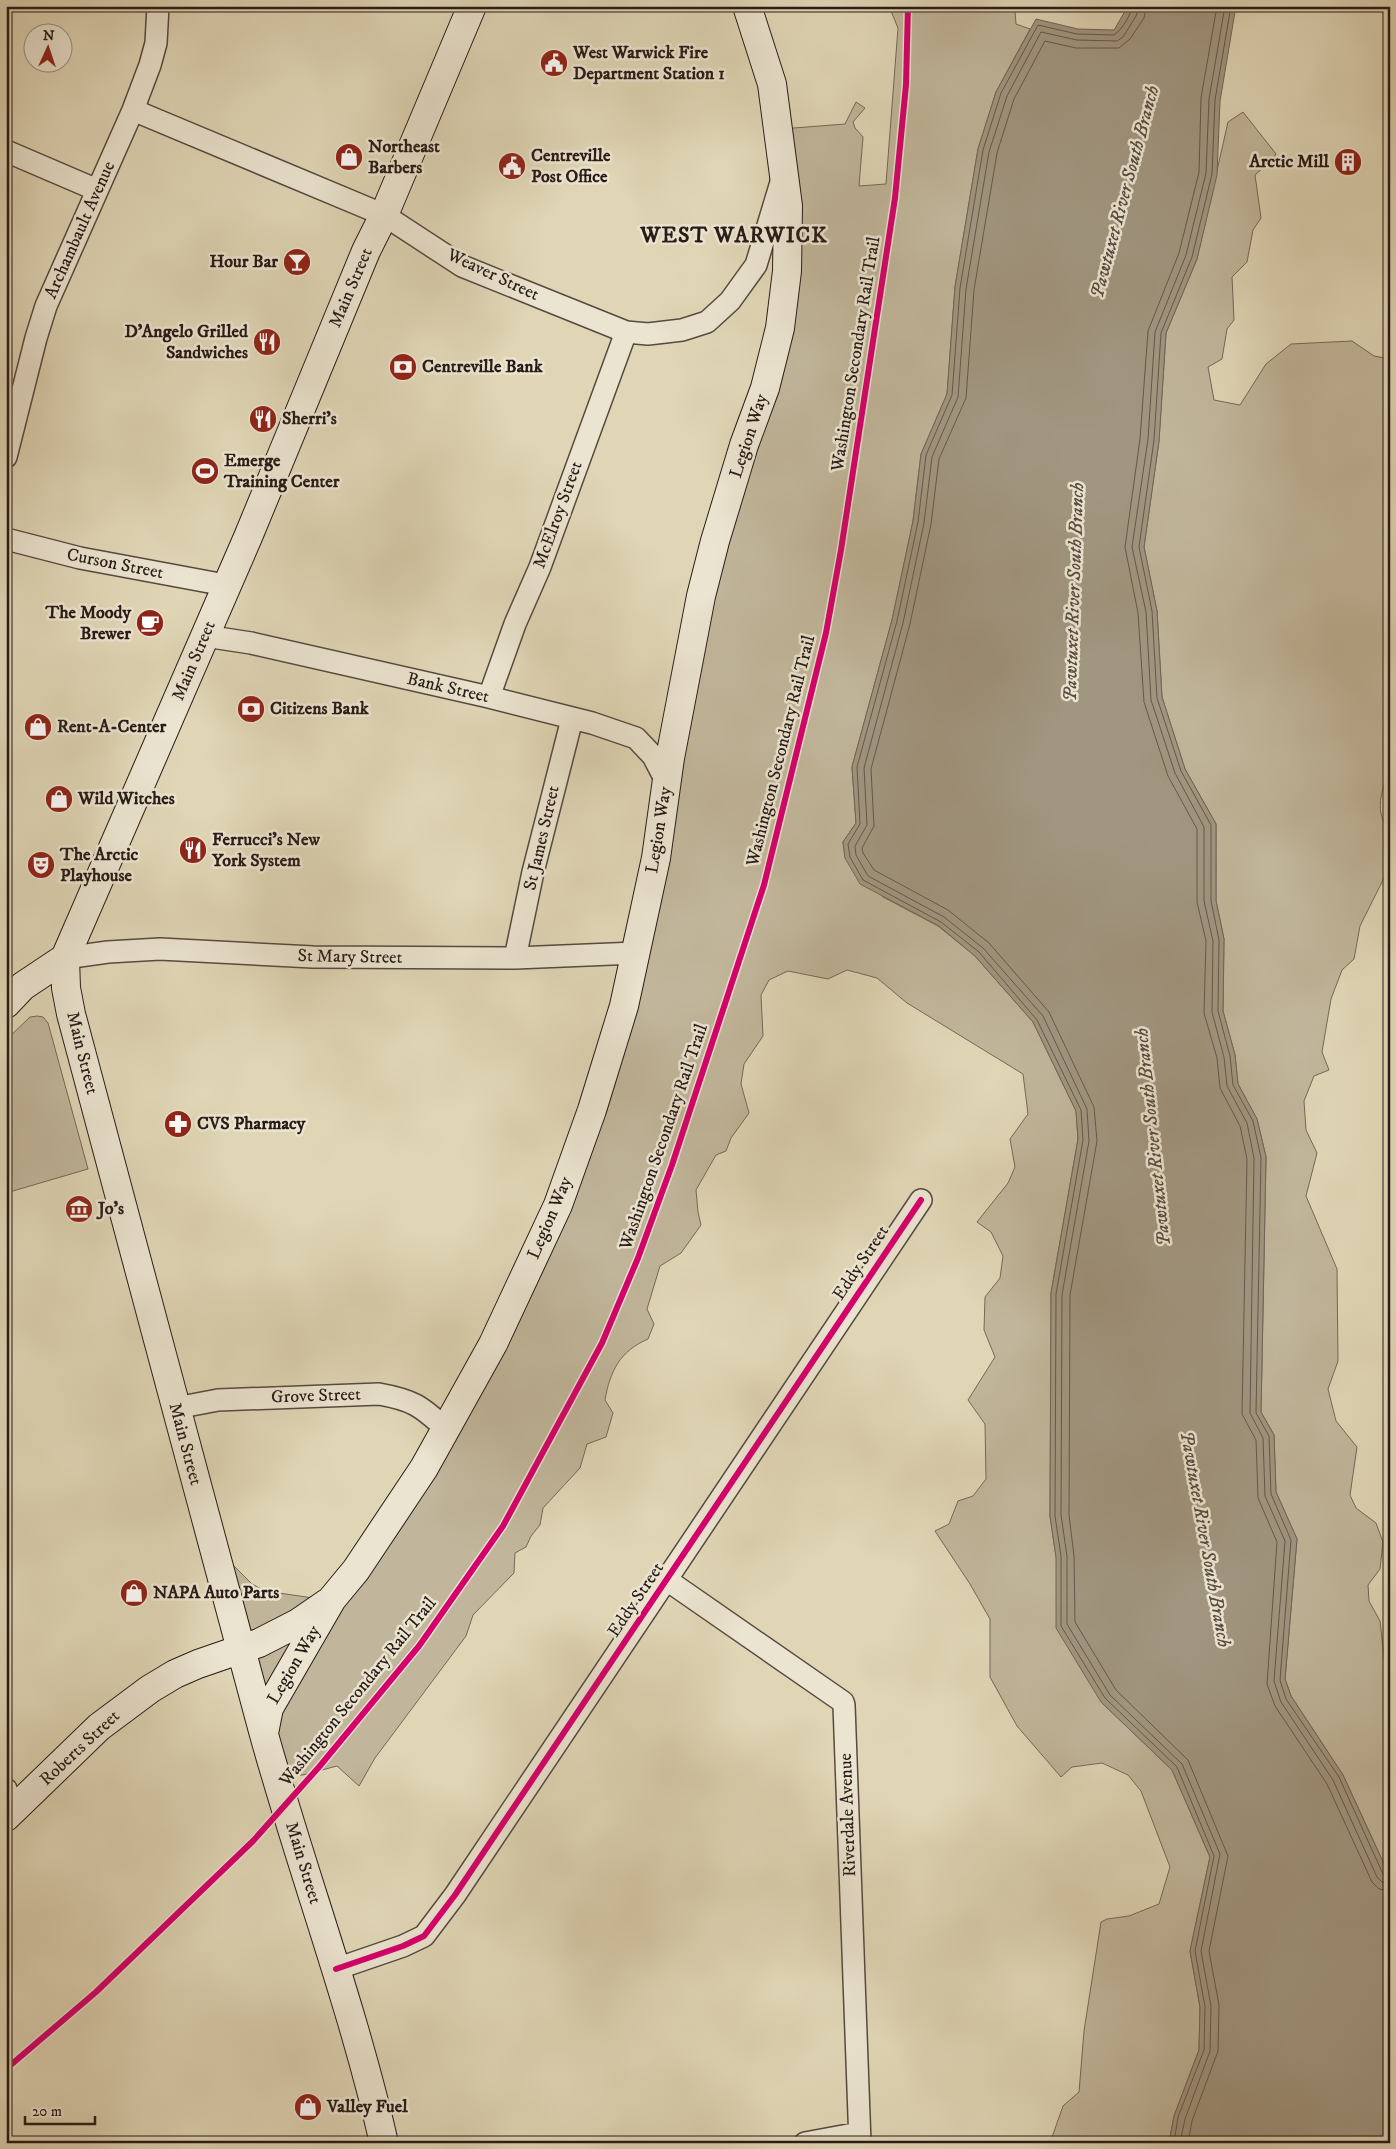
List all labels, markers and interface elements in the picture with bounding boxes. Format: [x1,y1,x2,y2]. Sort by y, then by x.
north arrow [22,22,72,72]
text: N [42,27,55,45]
place label: West Warwick Fire Department Station 1 [572,42,725,85]
public building icon: West Warwick Fire Department Station 1 [539,48,569,78]
water label: Pawtuxet River South Branch [1086,83,1165,301]
place label: Northeast Barbers [368,136,440,179]
shop icon: Northeast Barbers [334,142,364,172]
place label: Centreville Post Office [531,145,611,188]
building icon: Arctic Mill [1333,147,1363,177]
public building icon: Centreville Post Office [497,151,527,181]
place label: Arctic Mill [1248,151,1330,173]
street label: Archambault Avenue [40,158,120,302]
district label: WEST WARWICK [639,222,828,249]
street label: Washington Secondary Rail Trail [826,235,886,474]
street label: Weaver Street [443,244,543,306]
street label: Main Street [324,245,378,331]
bar icon: Hour Bar [282,247,312,277]
place label: Hour Bar [209,251,278,273]
place label: D'Angelo Grilled Sandwiches [124,321,249,364]
restaurant icon: D'Angelo Grilled Sandwiches [252,327,282,357]
bank icon: Centreville Bank [388,352,418,382]
place label: Centreville Bank [422,356,544,378]
street label: Legion Way [725,391,773,481]
restaurant icon: Sherri's [248,404,278,434]
place label: Sherri's [282,408,337,430]
place label: Emerge Training Center [223,450,340,493]
sports icon: Emerge Training Center [190,456,220,486]
street label: McElroy Street [528,458,588,572]
water label: Pawtuxet River South Branch [1059,482,1089,702]
street label: Curson Street [65,544,165,584]
place label: The Moody Brewer [45,602,131,645]
cafe icon: The Moody Brewer [135,608,165,638]
street label: Main Street [167,618,221,704]
street label: Washington Secondary Rail Trail [741,633,821,870]
street label: Bank Street [405,668,492,708]
bank icon: Citizens Bank [236,694,266,724]
place label: Citizens Bank [270,698,370,720]
shop icon: Rent-A-Center [23,712,53,742]
place label: Rent-A-Center [57,716,166,738]
street label: St James Street [519,783,565,893]
shop icon: Wild Witches [44,784,74,814]
street label: Legion Way [641,785,677,875]
place label: Wild Witches [77,788,175,810]
place label: Ferrucci's New York System [211,829,320,872]
restaurant icon: Ferrucci's New York System [178,835,208,865]
place label: The Arctic Playhouse [59,844,139,887]
theatre icon: The Arctic Playhouse [26,850,56,880]
street label: St Mary Street [297,945,403,969]
street label: Main Street [61,1009,103,1097]
street label: Washington Secondary Rail Trail [615,1021,713,1254]
water label: Pawtuxet River South Branch [1130,1026,1176,1247]
pharmacy icon: CVS Pharmacy [163,1109,193,1139]
place label: CVS Pharmacy [197,1113,306,1135]
street label: Legion Way [523,1173,577,1263]
museum icon: Jo's [64,1194,94,1224]
place label: Jo's [96,1198,124,1220]
street label: Eddy Street [828,1221,894,1305]
street label: Grove Street [271,1383,361,1409]
street label: Main Street [163,1400,207,1488]
water label: Pawtuxet River South Branch [1175,1429,1235,1649]
street label: Eddy Street [603,1558,669,1642]
shop icon: NAPA Auto Parts [119,1578,149,1608]
place label: NAPA Auto Parts [153,1582,279,1604]
street label: Washington Secondary Rail Trail [274,1592,442,1792]
street label: Legion Way [263,1621,326,1708]
street label: Roberts Street [35,1705,125,1791]
street label: Riverdale Avenue [835,1753,861,1877]
street label: Main Street [280,1819,326,1907]
shop icon: Valley Fuel [293,2092,323,2122]
scale bar [25,2094,95,2126]
place label: Valley Fuel [326,2096,408,2118]
text: 20 m [32,2102,62,2121]

